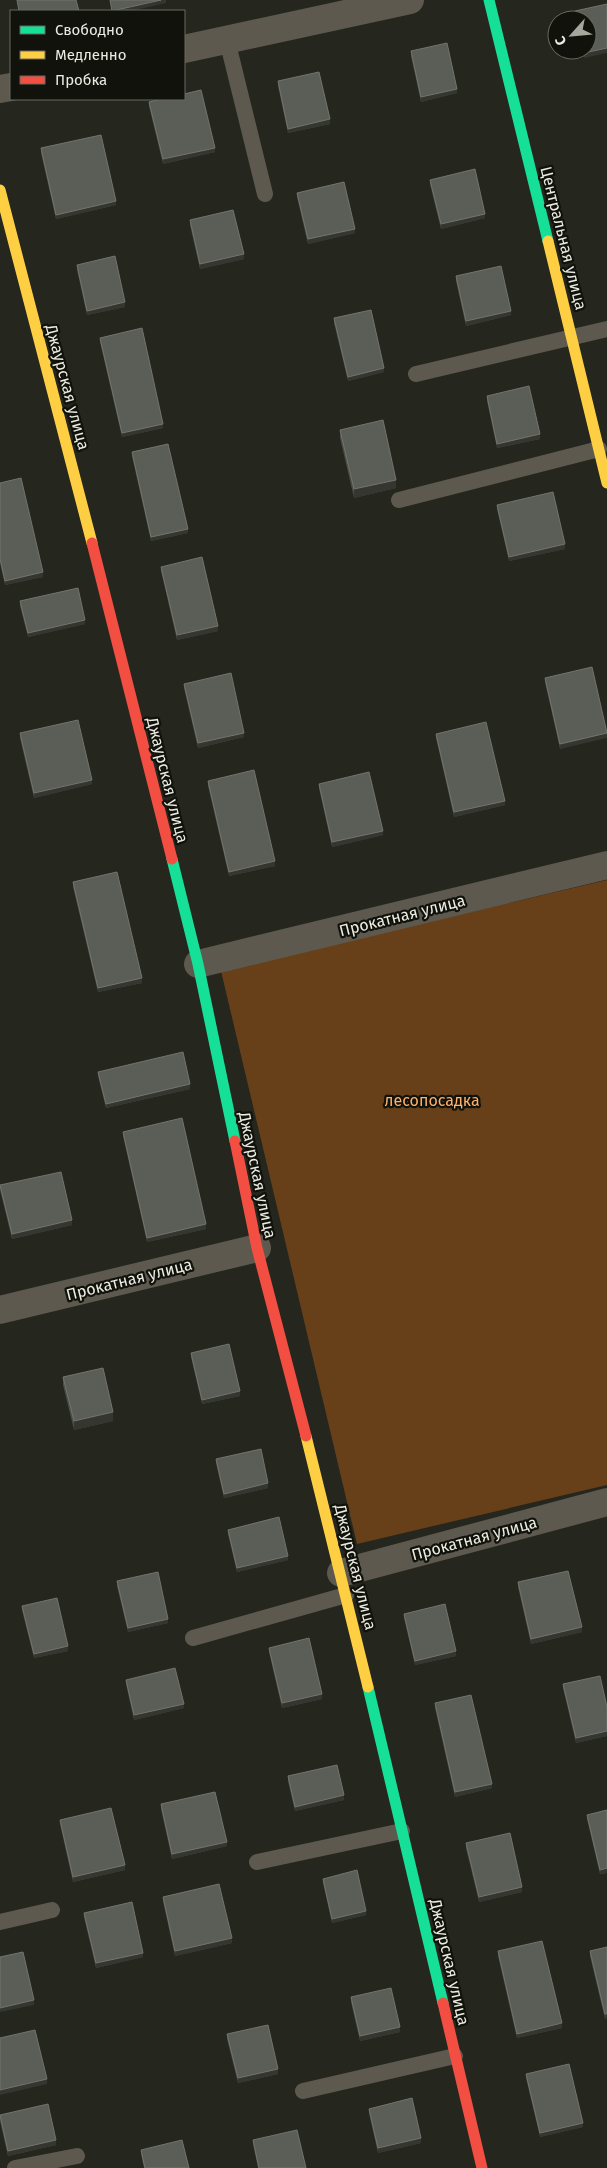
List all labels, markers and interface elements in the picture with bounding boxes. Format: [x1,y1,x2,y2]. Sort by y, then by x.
legend [10,10,185,100]
north arrow [547,10,597,60]
text: Свободно [55,21,124,39]
text: С [551,33,570,48]
text: Медленно [55,46,127,64]
text: Пробка [55,71,107,89]
street label: Центральная улица [536,164,591,312]
street label: Джаурская улица [41,321,93,452]
street label: Джаурская улица [142,714,192,845]
street label: Прокатная улица [337,891,467,940]
park label: лесопосадка [384,1091,480,1110]
street label: Джаурская улица [235,1109,280,1240]
street label: Прокатная улица [64,1255,194,1304]
street label: Джаурская улица [330,1501,380,1632]
street label: Прокатная улица [409,1513,539,1564]
street label: Джаурская улица [426,1896,473,2027]

